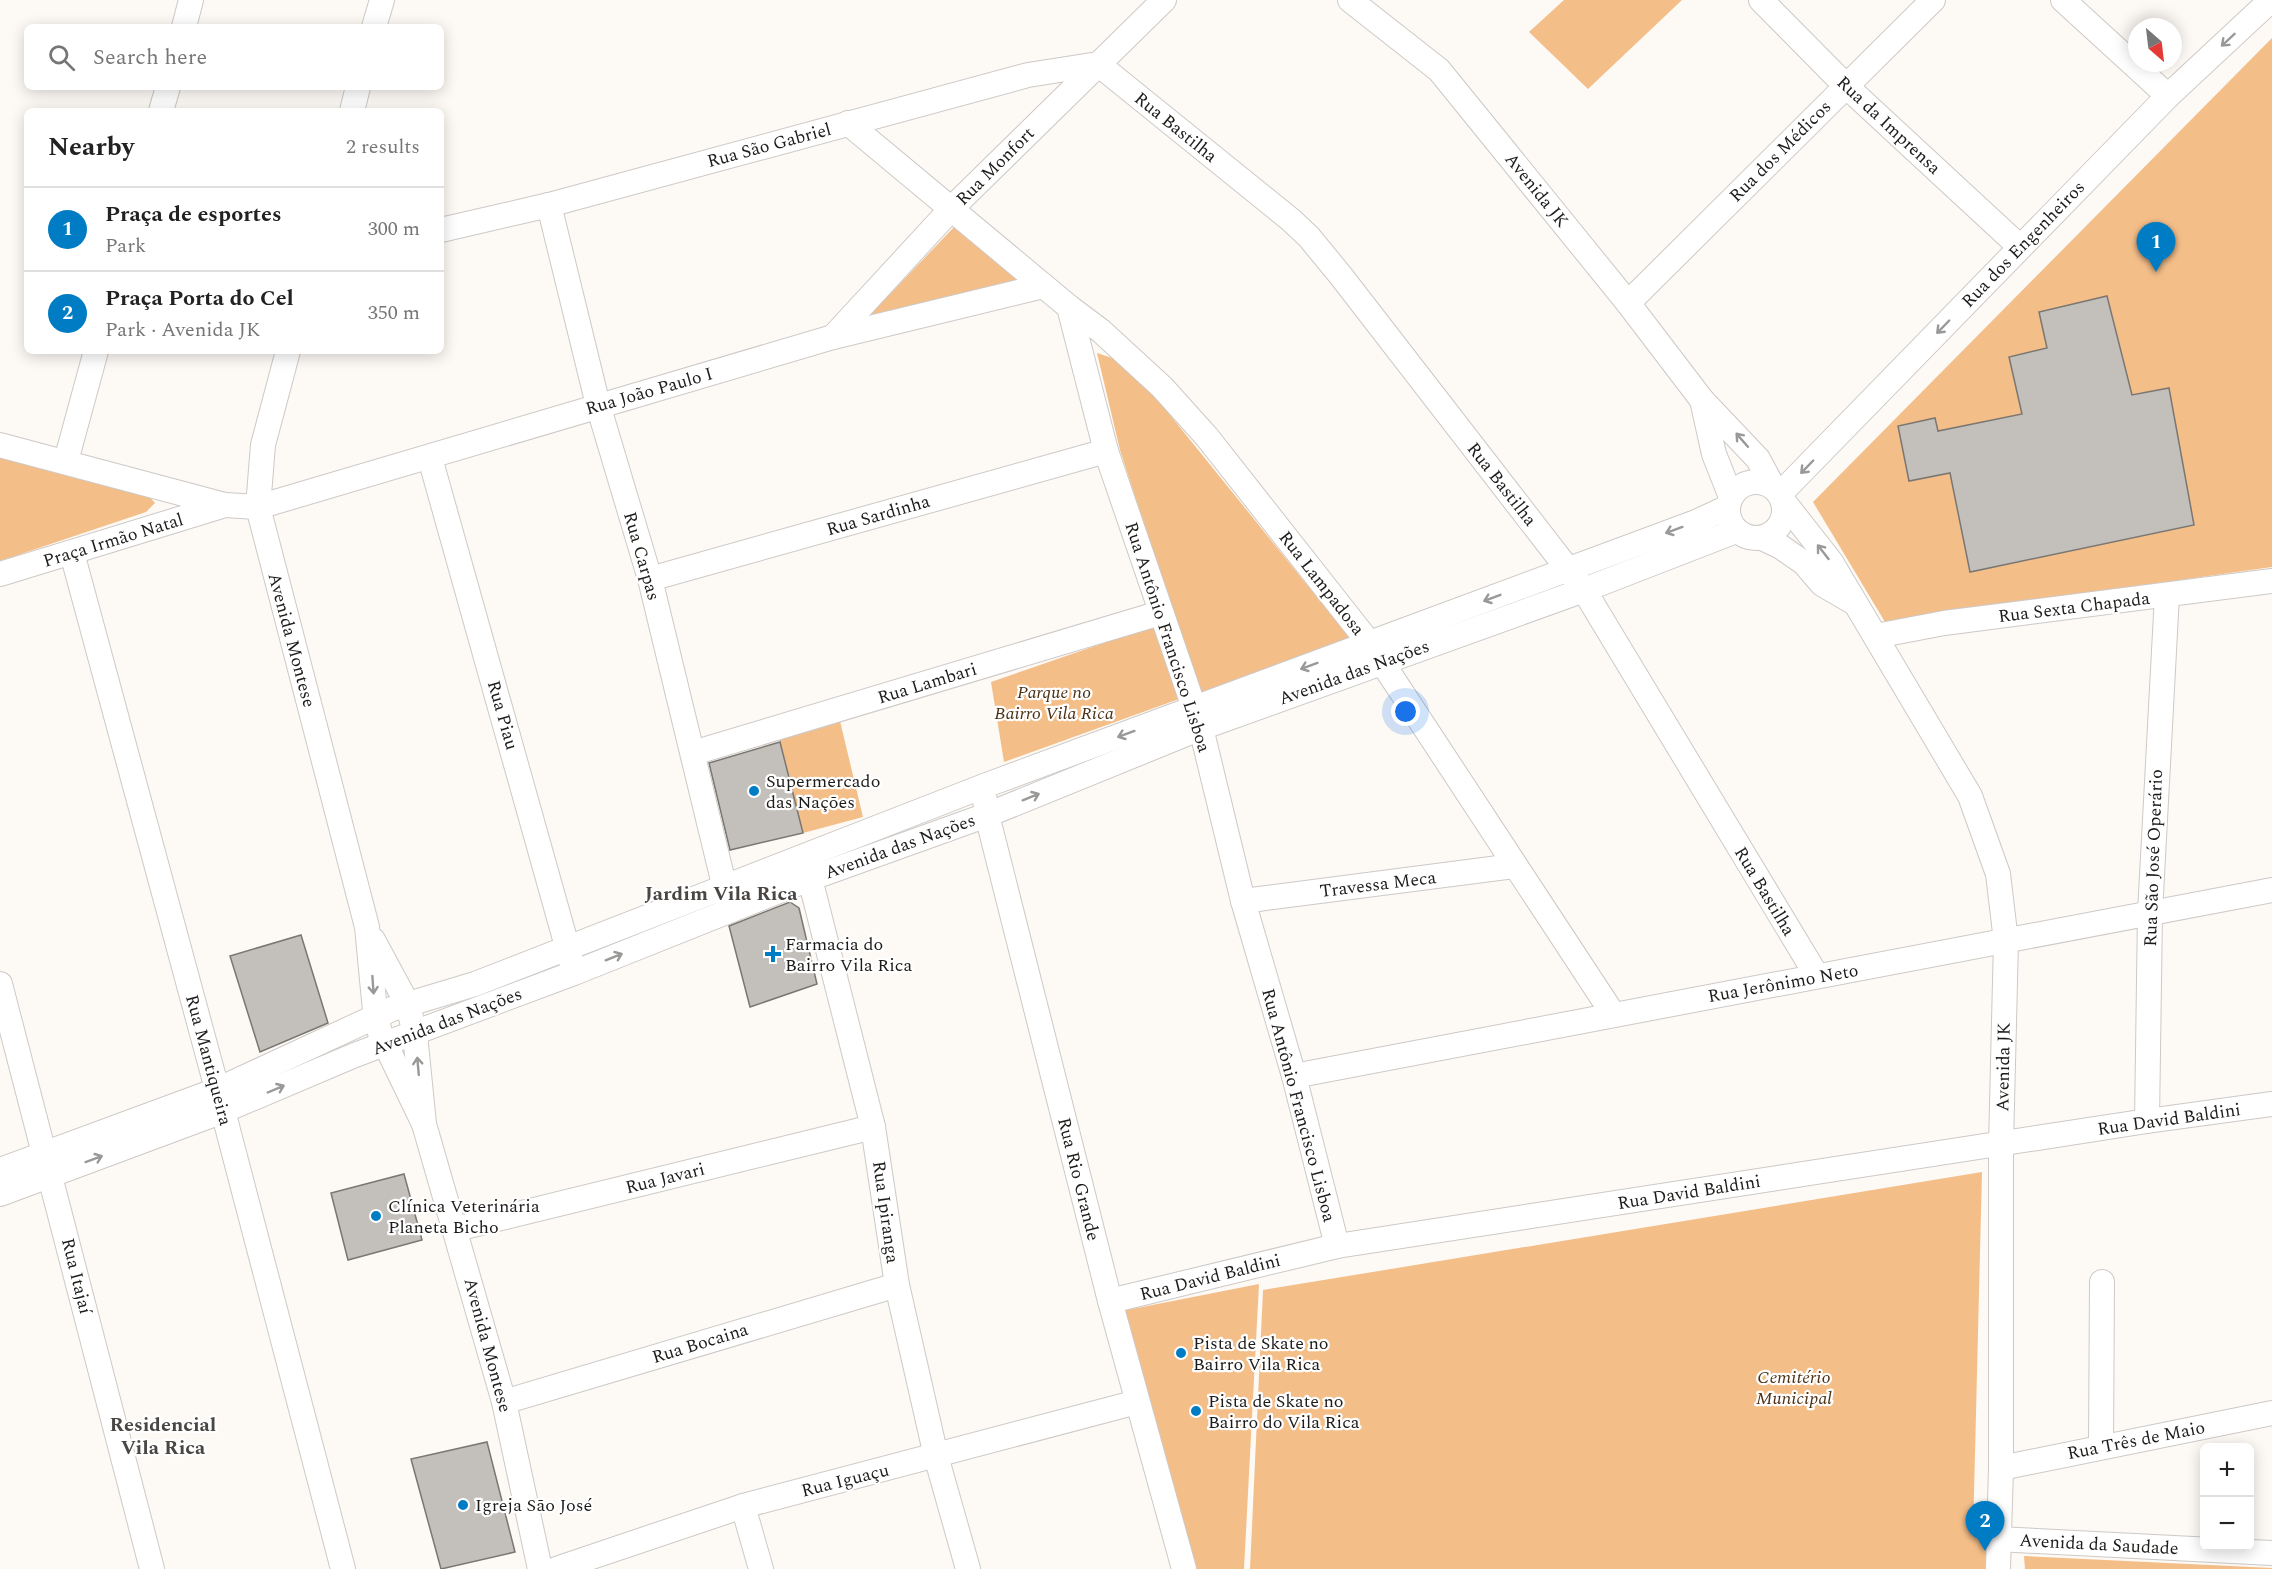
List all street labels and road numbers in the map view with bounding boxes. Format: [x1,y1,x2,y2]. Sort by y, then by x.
street label: Rua da Imprensa [1830,70,1947,181]
street label: Rua Bastilha [1128,85,1223,169]
street label: Rua dos Médicos [1723,94,1838,209]
street label: Rua São Gabriel [704,116,834,175]
street label: Rua Monfort [950,121,1041,212]
street label: Avenida JK [1498,147,1575,234]
street label: Rua dos Engenheiros [1955,175,2091,314]
street label: Rua João Paulo I [582,360,716,423]
street label: Rua Bastilha [1460,437,1543,532]
street label: Rua Sardinha [823,488,933,543]
street label: Praça Irmão Natal [40,506,187,575]
street label: Rua Carpas [616,509,667,604]
street label: Rua Antônio Francisco Lisboa [1117,518,1218,756]
street label: Rua Lampadosa [1272,525,1371,642]
street label: Avenida Montese [261,570,322,711]
street label: Rua Sexta Chapada [1997,585,2152,630]
street label: Avenida das Nações [1275,633,1433,712]
street label: Rua Lambari [874,656,980,711]
street label: Rua Piau [480,677,525,753]
street label: Rua São José Operário [2137,769,2170,947]
street label: Avenida das Nações [821,807,979,886]
street label: Rua Bastilha [1727,841,1802,941]
street label: Travessa Meca [1318,864,1438,905]
street label: Rua Jerônimo Neto [1706,957,1860,1010]
street label: Avenida das Nações [368,980,526,1062]
street label: Rua Antônio Francisco Lisboa [1254,985,1343,1225]
street label: Rua Mantiqueira [178,992,239,1129]
street label: Avenida JK [1989,1022,2018,1112]
street label: Rua David Baldini [2096,1096,2242,1143]
street label: Rua Rio Grande [1050,1115,1107,1244]
street label: Rua Javari [623,1156,708,1201]
street label: Rua Ipiranga [865,1159,906,1265]
street label: Rua David Baldini [1616,1168,1763,1217]
street label: Rua Itajaí [54,1235,99,1318]
street label: Rua David Baldini [1137,1247,1283,1308]
street label: Avenida Montese [457,1275,518,1416]
street label: Rua Bocaina [649,1316,752,1371]
street label: Rua Três de Maio [2065,1414,2207,1467]
street label: Rua Iguaçu [798,1457,892,1504]
street label: Avenida da Saudade [2019,1527,2179,1562]

